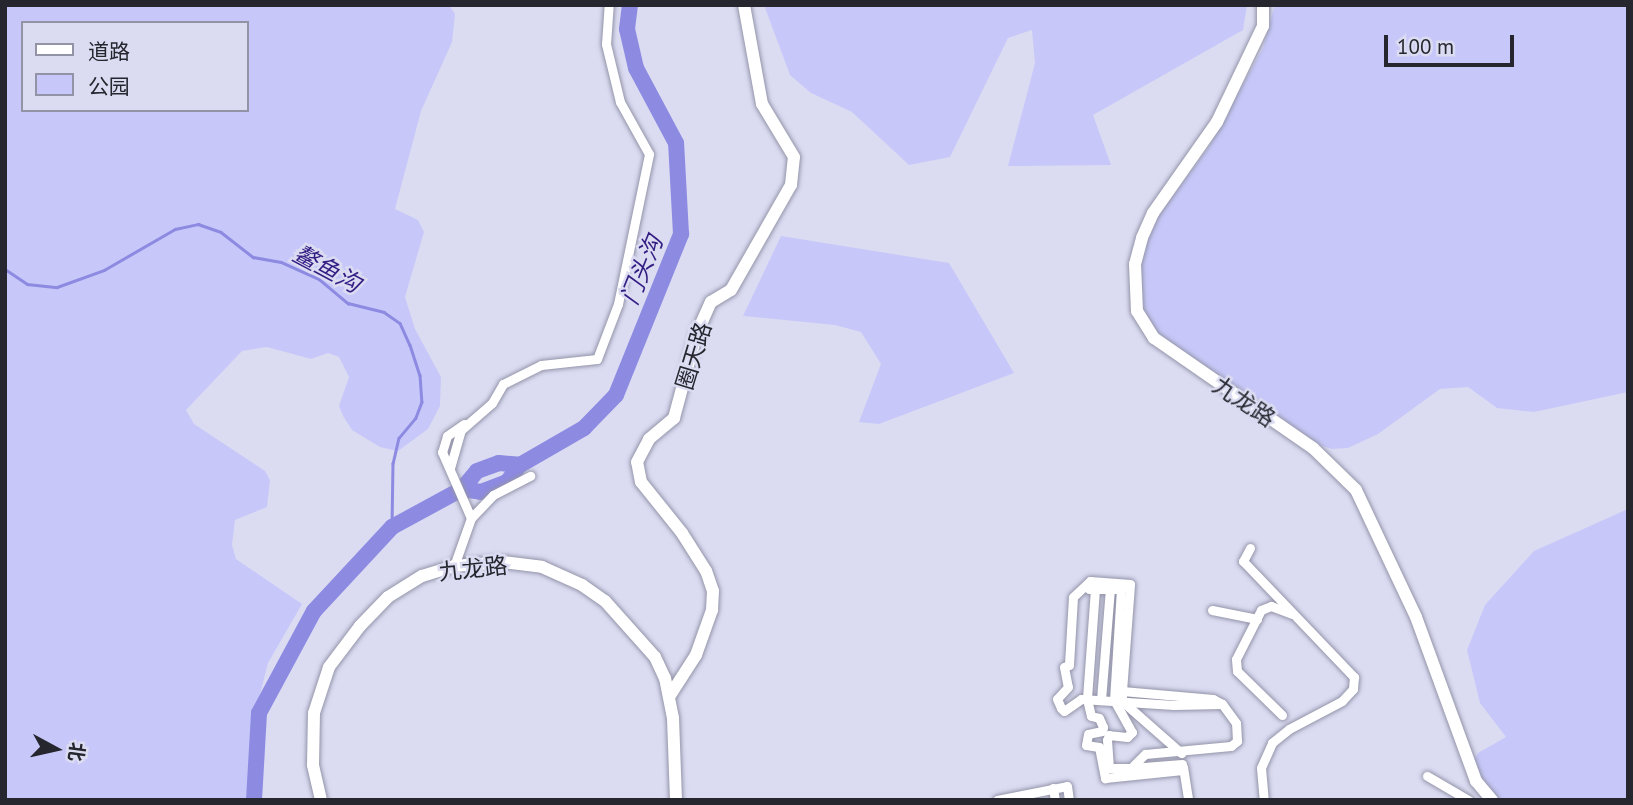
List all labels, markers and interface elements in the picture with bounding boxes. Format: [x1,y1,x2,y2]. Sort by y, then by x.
legend [21,21,248,112]
scale bar [1388,21,1518,65]
text: 100 m [1397,33,1454,60]
text: 道路 [88,38,130,65]
text: 公园 [88,73,130,100]
water label: 门头沟 [615,231,669,309]
water label: 鳌鱼沟 [288,239,366,299]
street label: 圈天路 [671,319,717,393]
street label: 九龙路 [1208,371,1280,433]
street label: 九龙路 [437,552,509,586]
north arrow [21,714,91,784]
text: 北 [64,741,90,763]

